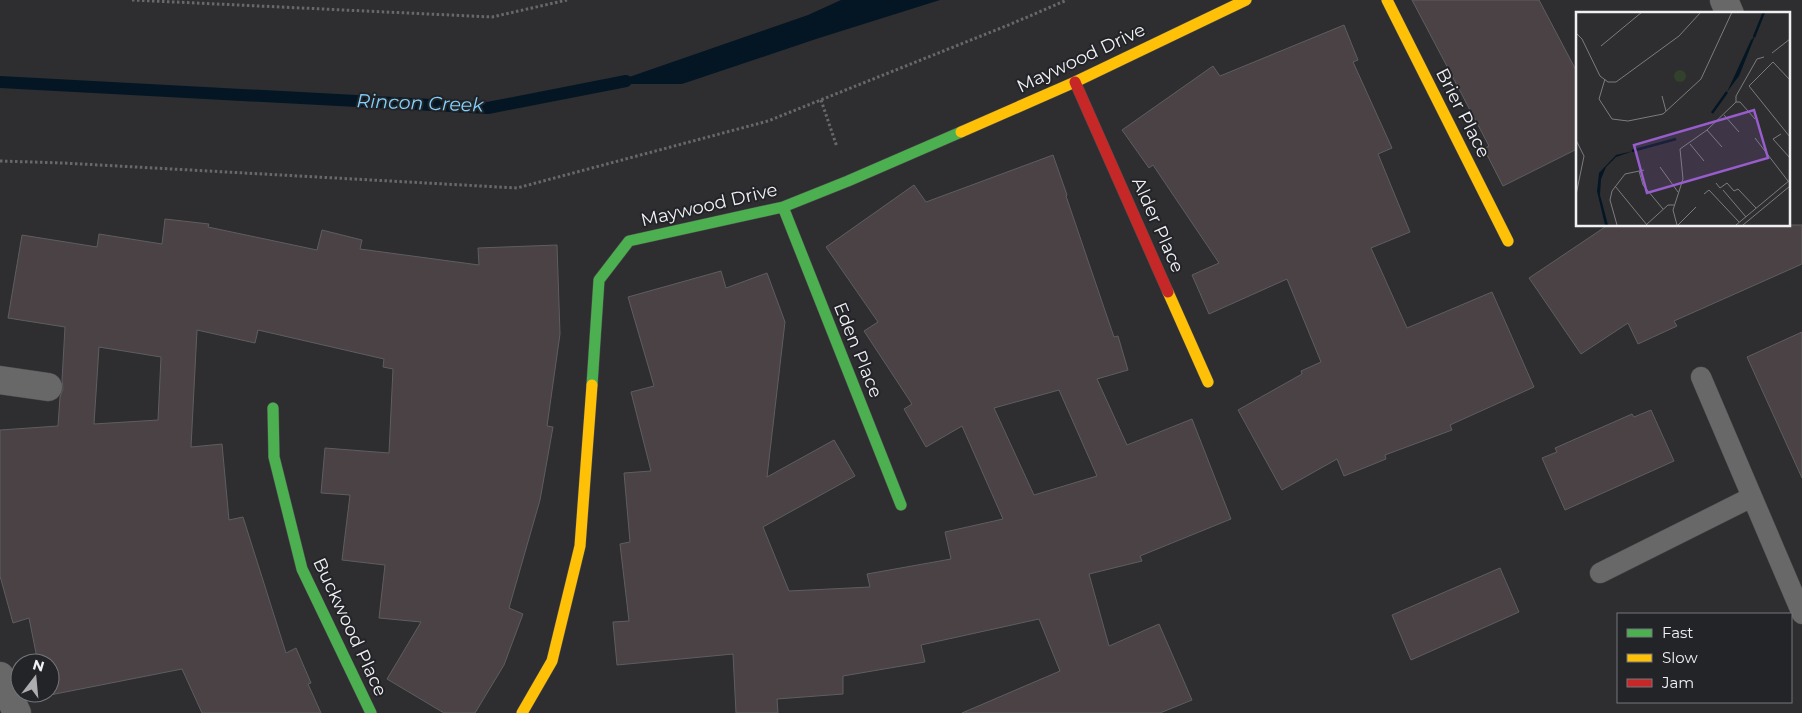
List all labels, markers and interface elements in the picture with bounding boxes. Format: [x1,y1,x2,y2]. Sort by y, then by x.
inset map [1576,12,1790,226]
street label: Maywood Drive [1013,19,1149,97]
street label: Brier Place [1431,65,1495,162]
water label: Rincon Creek [356,89,485,117]
street label: Alder Place [1127,174,1189,276]
street label: Maywood Drive [639,179,779,231]
street label: Eden Place [829,299,887,401]
street label: Buckwood Place [308,554,392,700]
legend [1617,613,1792,703]
text: Fast [1662,623,1693,642]
text: Slow [1662,648,1698,667]
north arrow [10,653,60,703]
text: N [31,655,47,676]
text: Jam [1661,673,1694,692]

